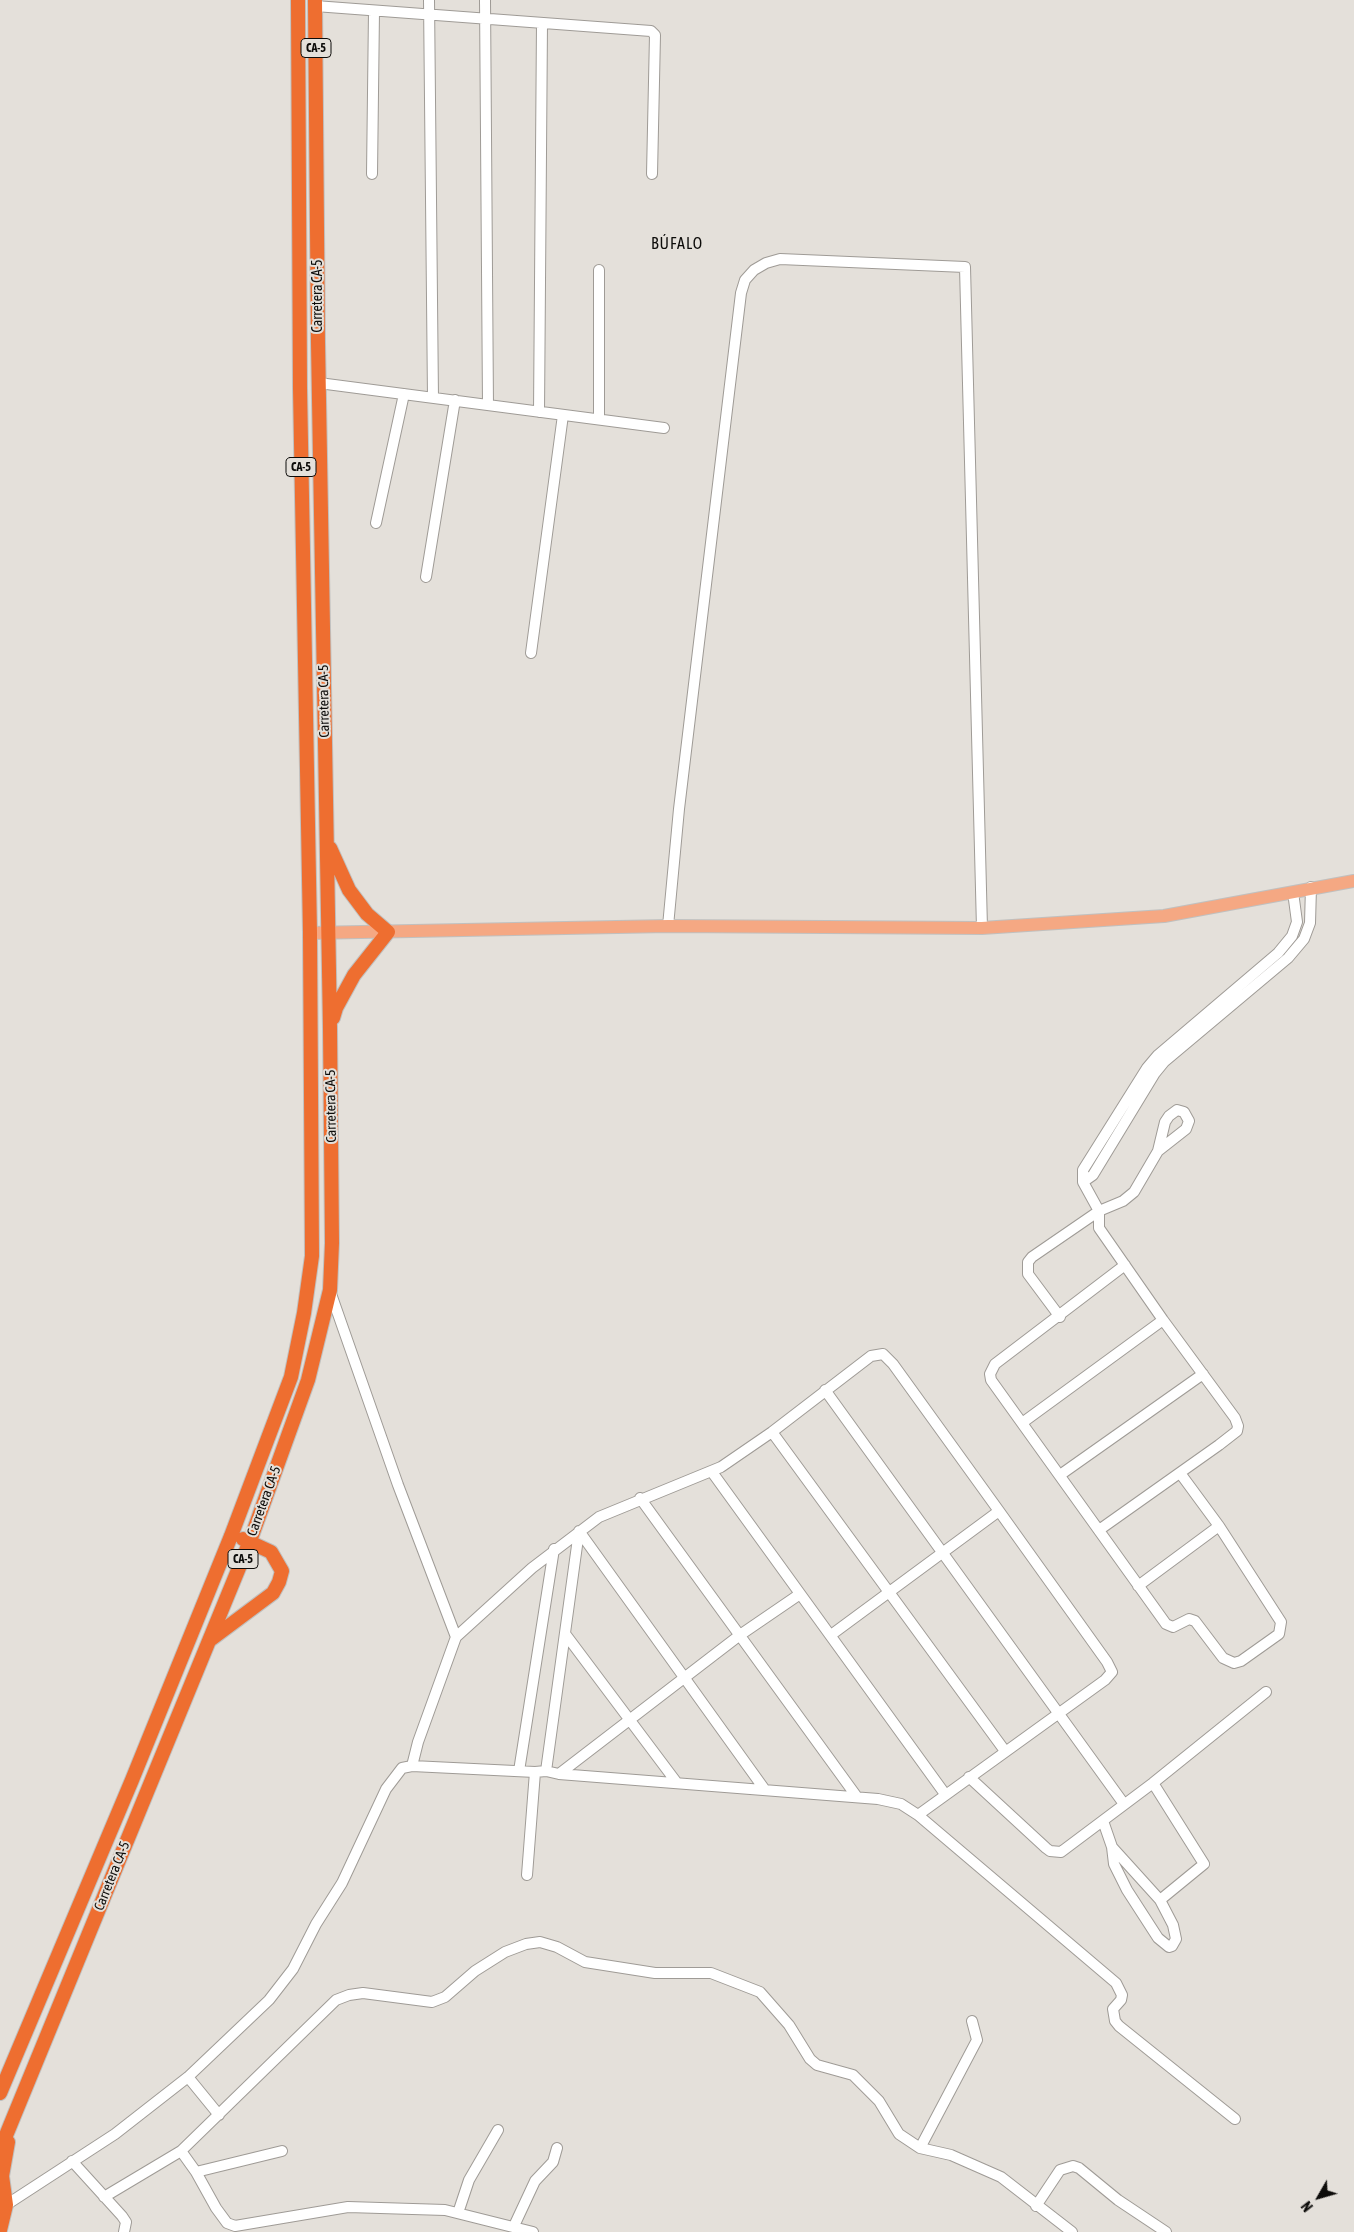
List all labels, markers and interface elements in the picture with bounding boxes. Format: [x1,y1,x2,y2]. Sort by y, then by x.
road number: CA-5 [301,38,331,58]
district label: BÚFALO [650,234,704,254]
street label: Carretera CA-5 [310,259,326,333]
road number: CA-5 [286,458,316,477]
street label: Carretera CA-5 [315,664,333,738]
street label: Carretera CA-5 [322,1069,340,1143]
street label: Carretera CA-5 [244,1464,284,1538]
road number: CA-5 [228,1550,258,1568]
street label: Carretera CA-5 [91,1839,133,1913]
north arrow [1294,2172,1344,2222]
text: N [1298,2198,1316,2214]

